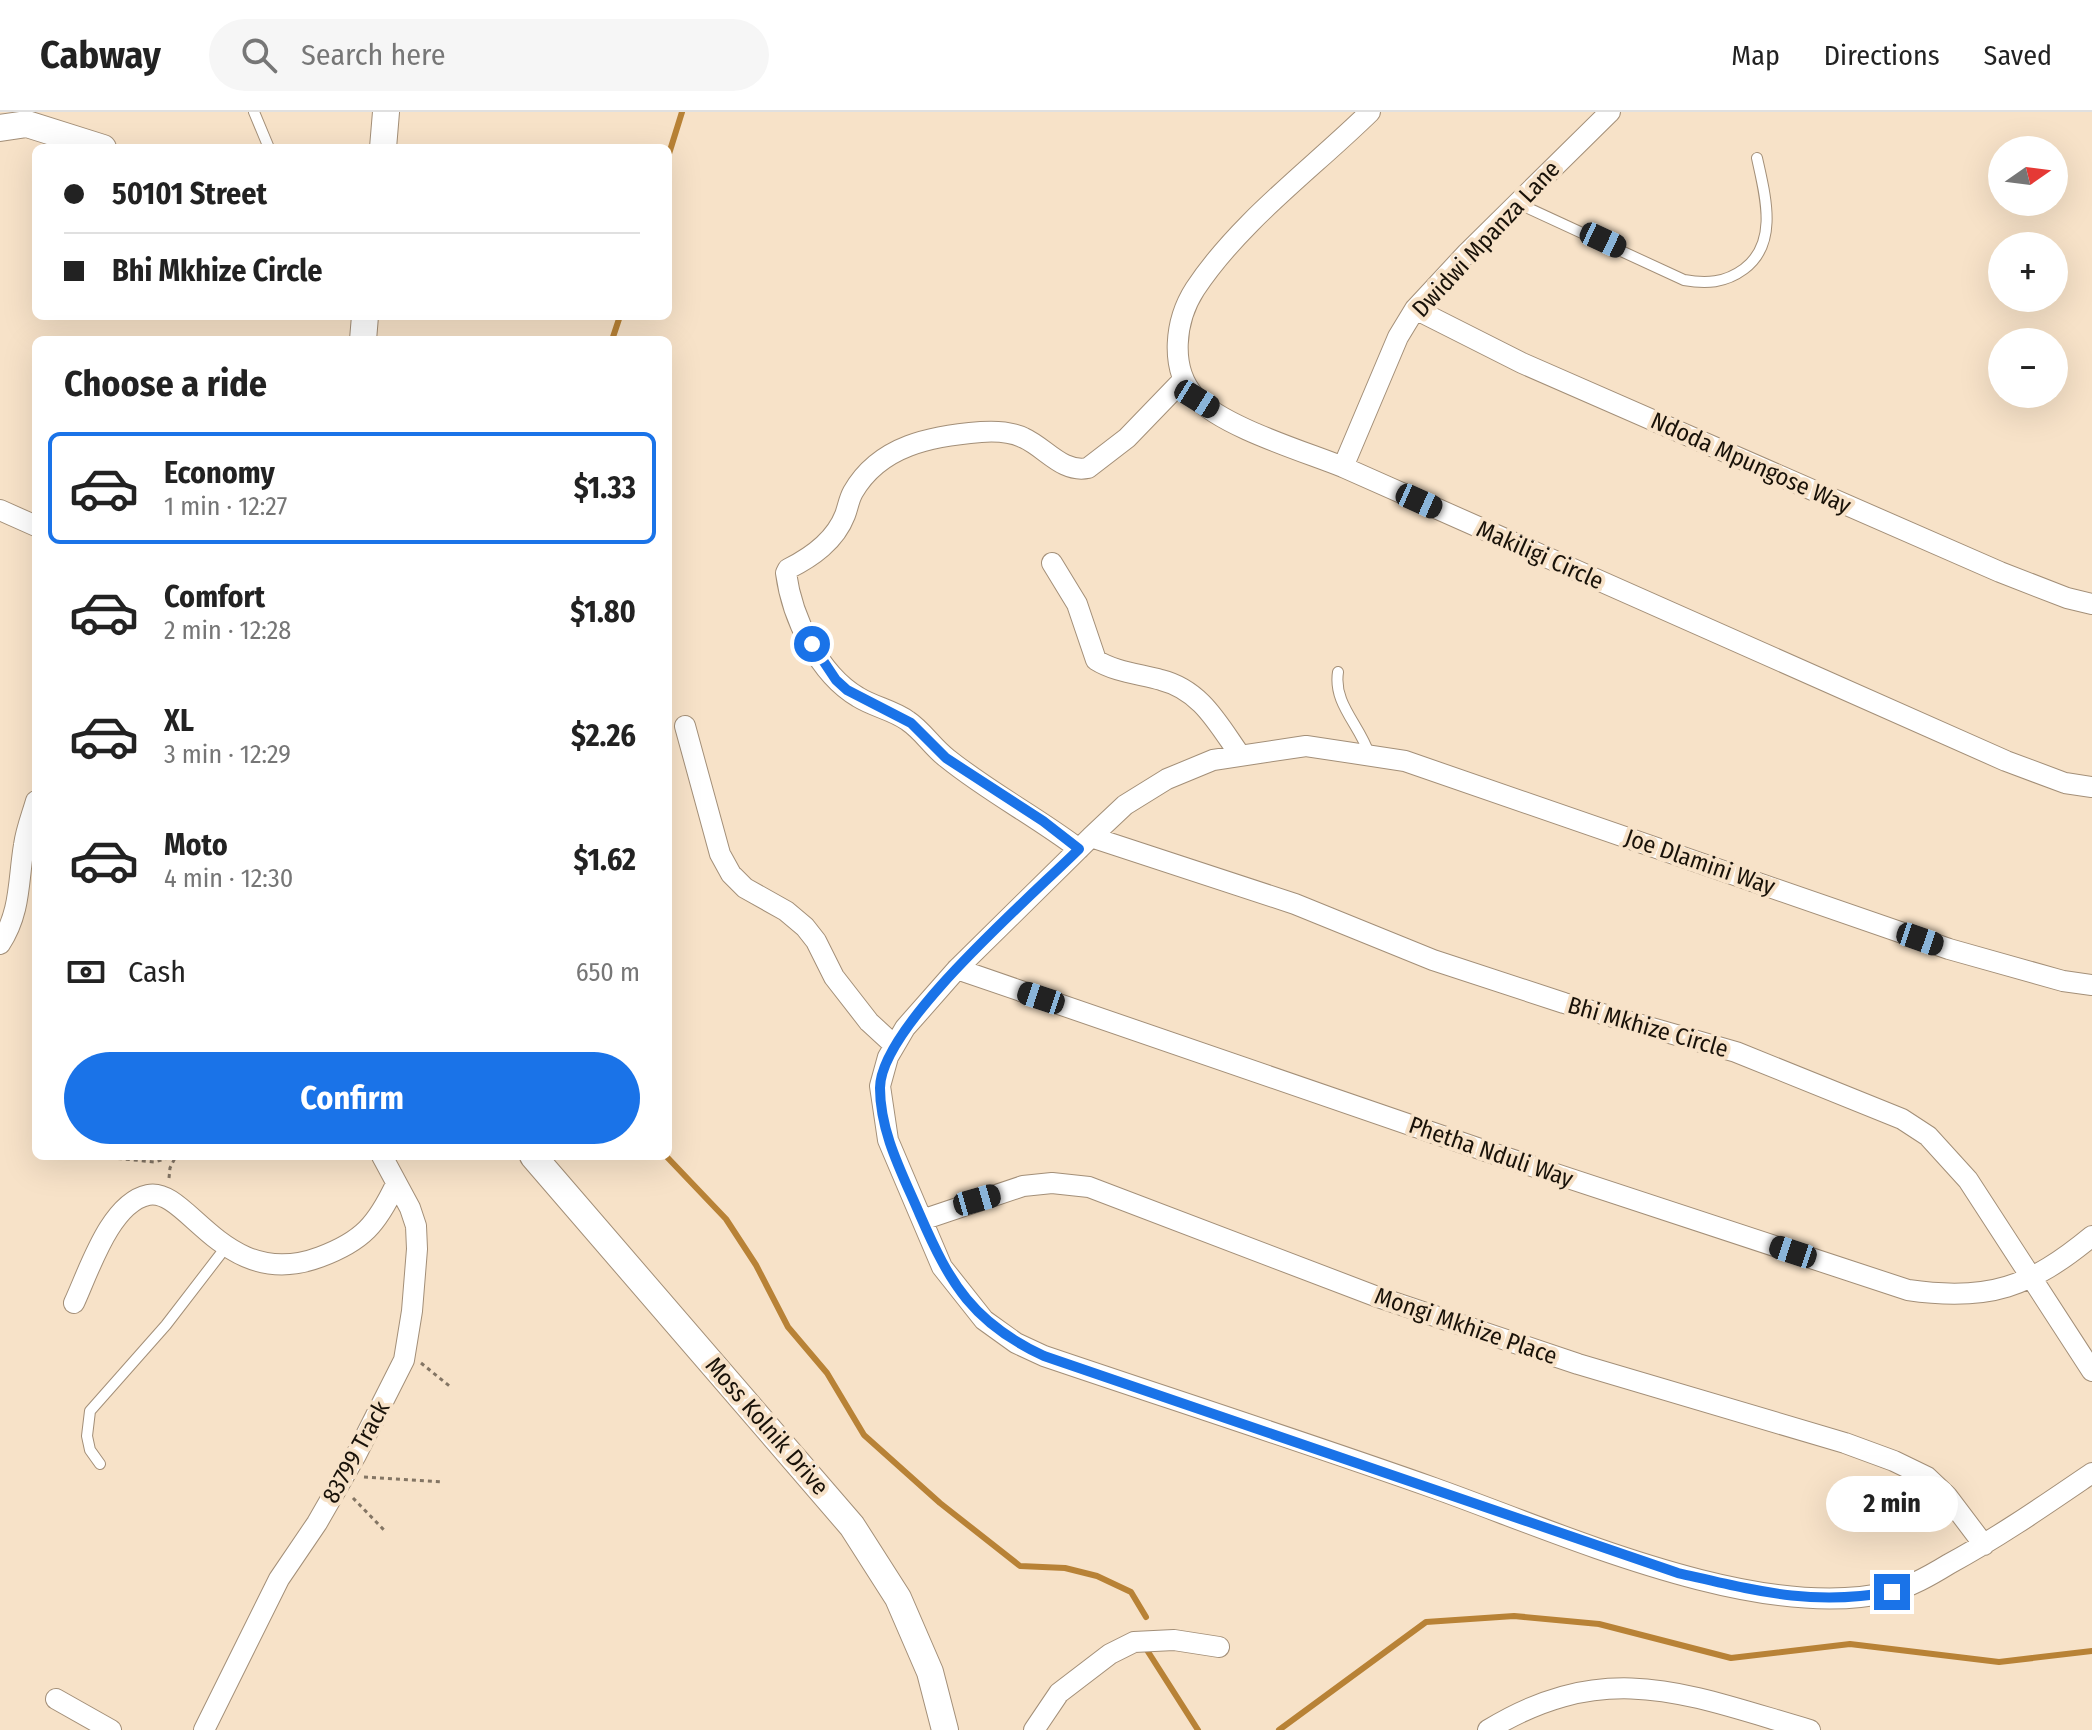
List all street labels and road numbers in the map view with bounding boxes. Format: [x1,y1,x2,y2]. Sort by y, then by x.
street label: Dwidwi Mpanza Lane [1406,155,1566,323]
street label: Ndoda Mpungose Way [1647,406,1856,520]
street label: Makiligi Circle [1472,515,1608,595]
street label: Joe Dlamini Way [1621,823,1779,901]
street label: Bhi Mkhize Circle [1565,991,1731,1063]
street label: Phetha Nduli Way [1405,1111,1577,1193]
street label: Mongi Mkhize Place [1371,1282,1561,1370]
street label: Moss Kolnik Drive [700,1351,834,1501]
street label: 83799 Track [317,1395,396,1508]

